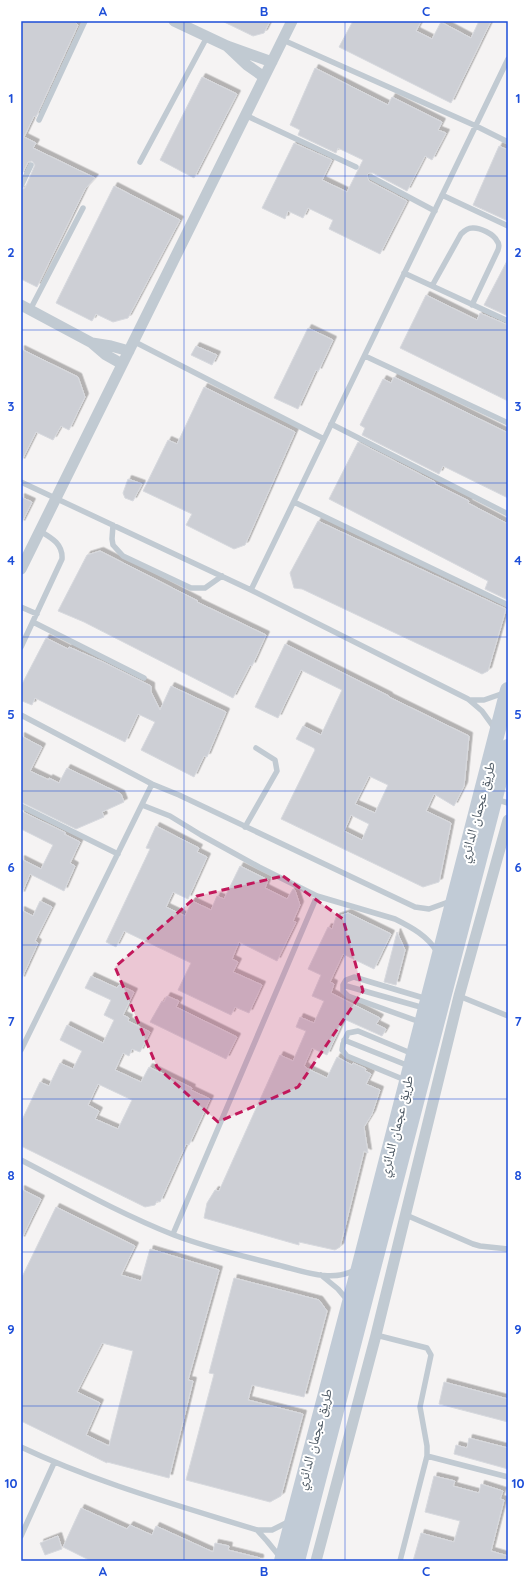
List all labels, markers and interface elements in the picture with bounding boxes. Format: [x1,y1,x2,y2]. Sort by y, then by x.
text: A [99,3,108,19]
text: B [260,3,268,19]
text: C [422,3,430,19]
text: 1 [8,90,14,106]
text: 1 [515,90,521,106]
text: 2 [7,244,15,260]
text: 2 [514,244,522,260]
text: 3 [8,398,15,414]
text: 3 [515,398,522,414]
text: 4 [7,552,15,568]
text: 4 [514,552,522,568]
text: 5 [7,706,15,722]
text: 5 [514,706,522,722]
street label: طريق عجمان الدائري [455,759,502,866]
text: 6 [7,859,15,875]
text: 6 [514,859,522,875]
text: 7 [7,1013,15,1029]
text: 7 [514,1013,522,1029]
street label: طريق عجمان الدائري [375,1073,420,1180]
text: 8 [7,1167,15,1183]
text: 8 [514,1167,522,1183]
text: 9 [7,1321,15,1337]
text: 9 [514,1321,522,1337]
street label: طريق عجمان الدائري [292,1386,339,1493]
text: 10 [4,1475,18,1491]
text: 10 [511,1475,525,1491]
text: A [99,1563,108,1579]
text: B [260,1563,268,1579]
text: C [422,1563,430,1579]

